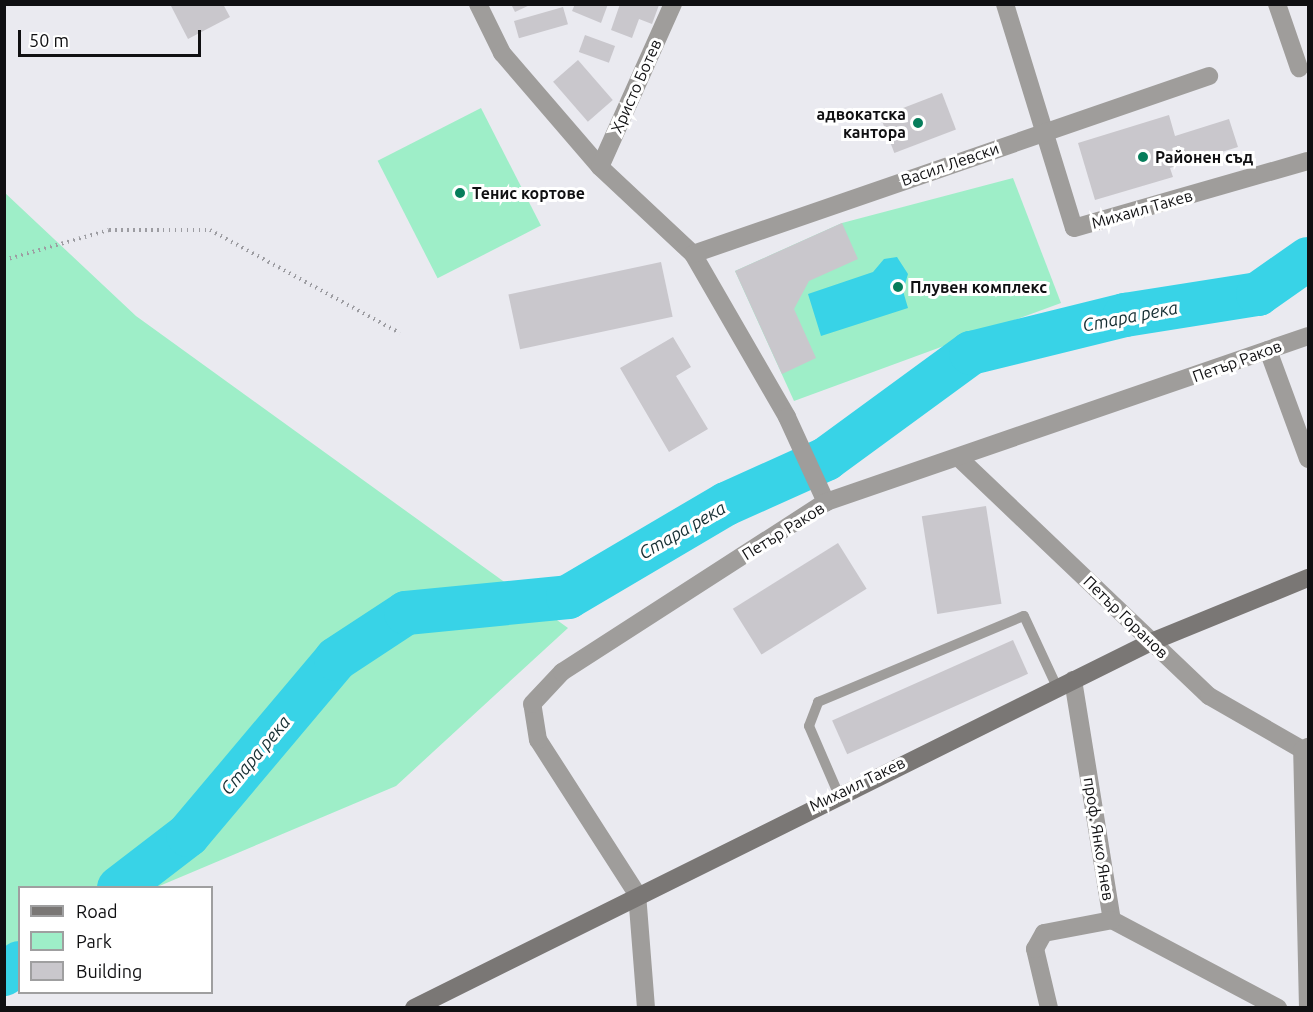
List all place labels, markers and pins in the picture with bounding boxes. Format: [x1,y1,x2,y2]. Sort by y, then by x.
place label: адвокатска кантора [817,104,906,142]
marker: адвокатска кантора [911,116,925,130]
place label: Районен съд [1155,147,1253,167]
marker: Районен съд [1136,150,1150,164]
place label: Тенис кортове [472,183,585,203]
marker: Тенис кортове [453,186,467,200]
place label: Плувен комплекс [910,277,1047,297]
marker: Плувен комплекс [891,280,905,294]

